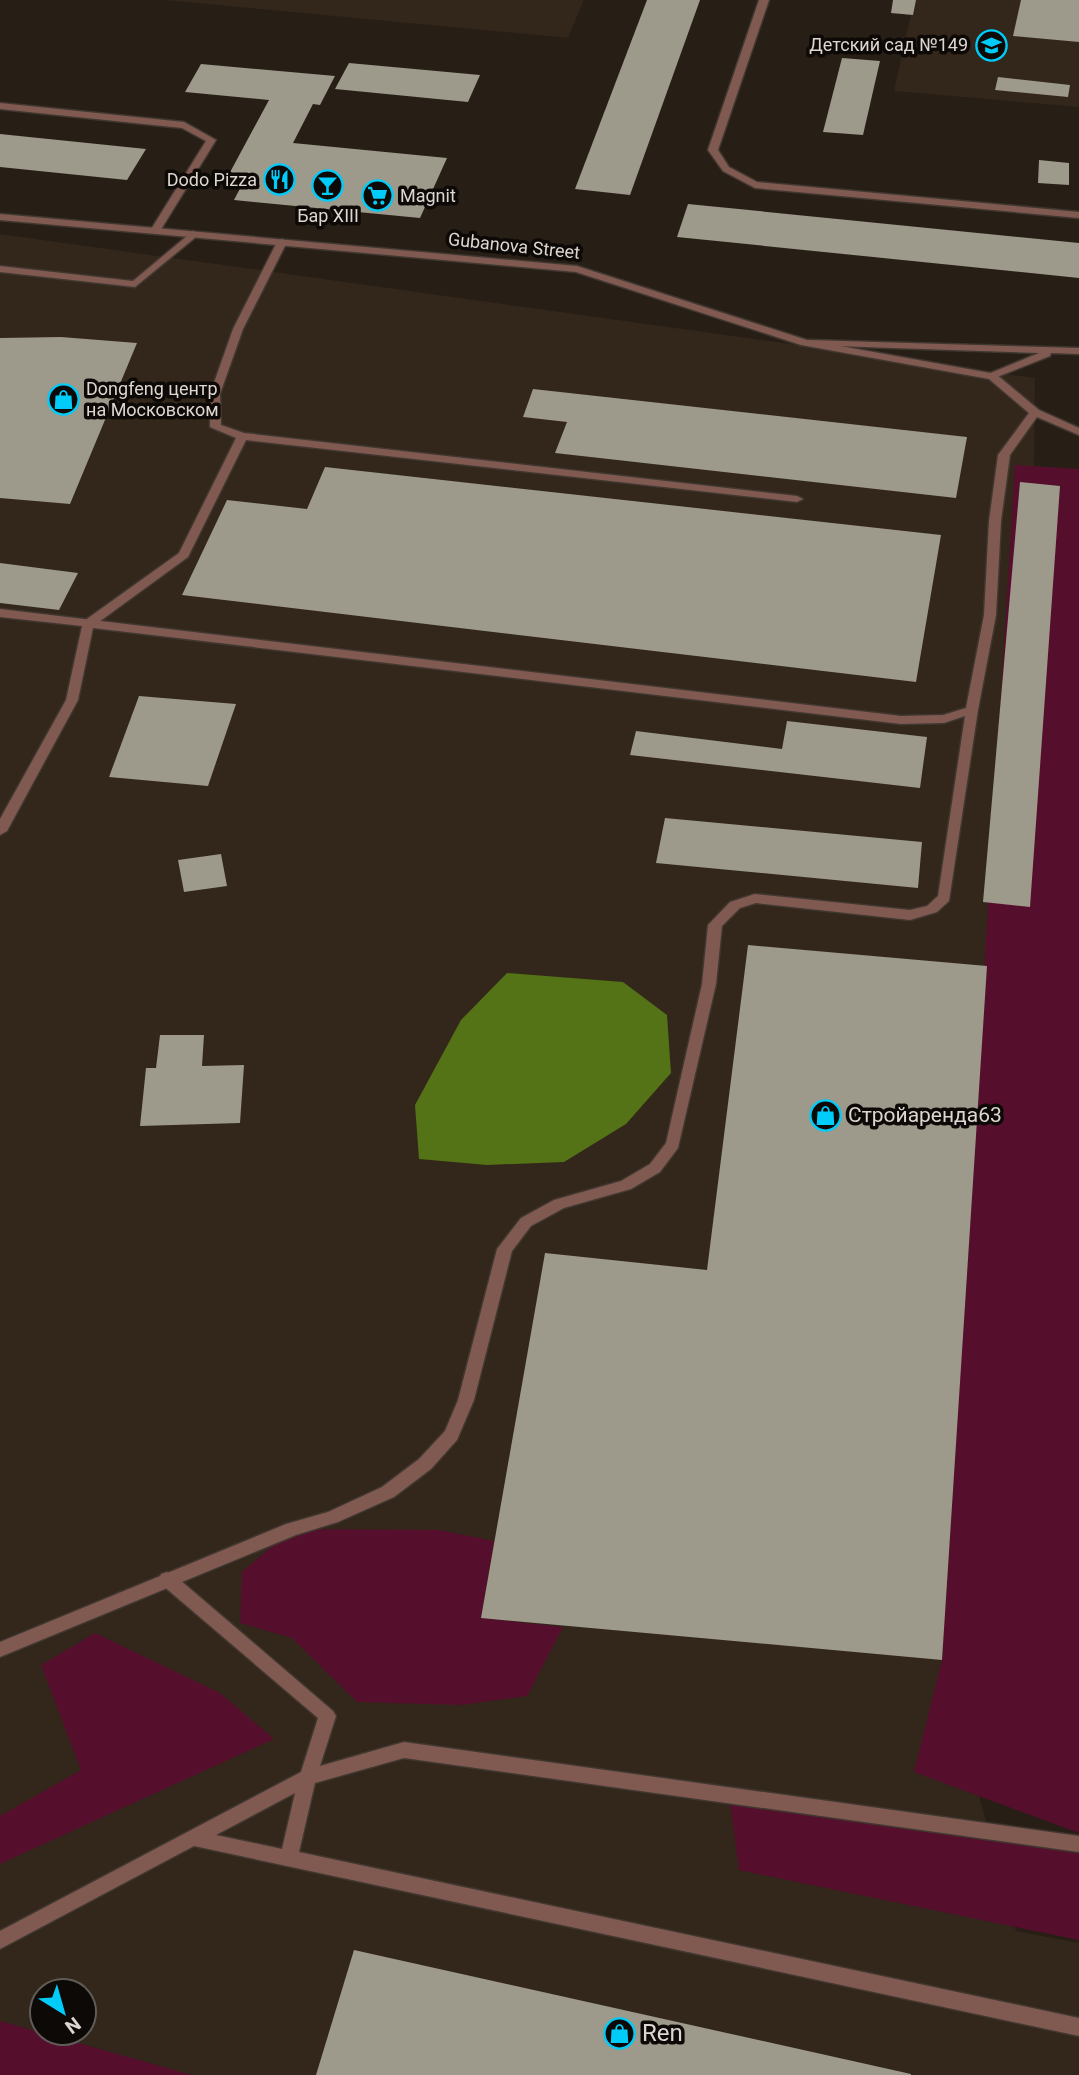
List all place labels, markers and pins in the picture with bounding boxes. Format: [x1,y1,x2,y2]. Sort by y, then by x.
school or university icon: Детский сад №149 [974,28,1008,62]
place label: Детский сад №149 [809,34,968,55]
restaurant icon: Dodo Pizza [263,163,297,197]
bar icon: Бар XIII [311,168,345,202]
place label: Dodo Pizza [167,169,257,190]
supermarket icon: Magnit [360,179,394,213]
place label: Magnit [400,185,456,206]
place label: Бар XIII [297,205,359,226]
place label: Dongfeng центр на Московском [86,378,219,420]
shop icon: Dongfeng центр на Московском [46,382,80,416]
shop icon: Стройаренда63 [808,1098,842,1132]
place label: Стройаренда63 [848,1103,1002,1127]
shop icon: Ren [602,2016,636,2050]
place label: Ren [642,2019,683,2047]

